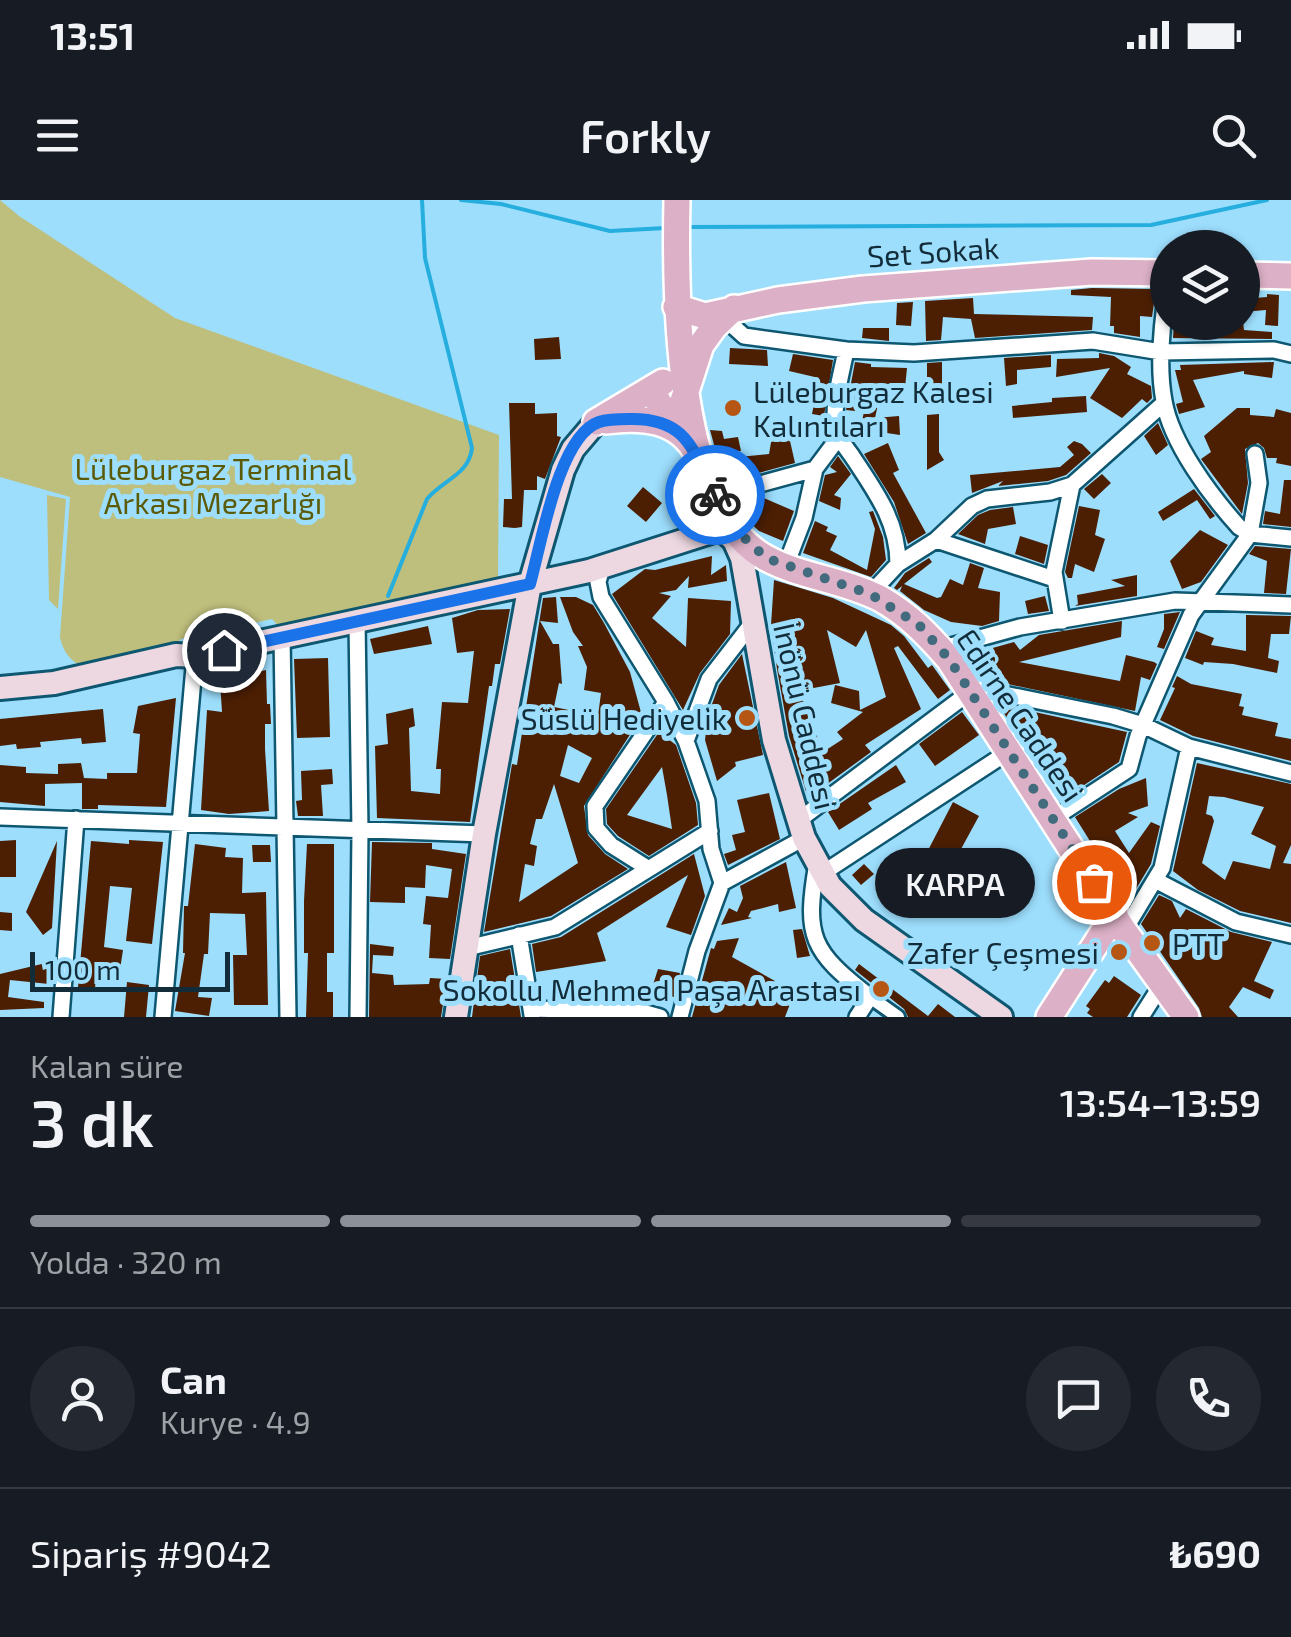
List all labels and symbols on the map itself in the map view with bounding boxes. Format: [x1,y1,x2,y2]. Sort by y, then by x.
street label: Set Sokak [866,228,1000,274]
place label: Lüleburgaz Kalesi Kalıntıları [753,373,994,443]
marker: Lüleburgaz Kalesi Kalıntıları [722,397,744,419]
courier [665,445,765,545]
park label: Lüleburgaz Terminal Arkası Mezarlığı [75,450,351,520]
pin [182,608,267,693]
street label: İnönü Caddesi [767,619,845,813]
street label: Edirne Caddesi [950,622,1092,808]
place label: Süslü Hediyelik [521,700,727,736]
marker: Süslü Hediyelik [736,707,758,729]
pin [1052,840,1137,925]
callout: KARPA [874,847,1034,917]
place label: PTT [1172,925,1225,961]
marker: PTT [1141,932,1163,954]
place label: Zafer Çeşmesi [907,934,1099,971]
marker: Zafer Çeşmesi [1108,941,1130,963]
scale bar [30,947,230,991]
place label: Sokollu Mehmed Paşa Arastası [443,971,861,1008]
marker: Sokollu Mehmed Paşa Arastası [870,978,892,1000]

